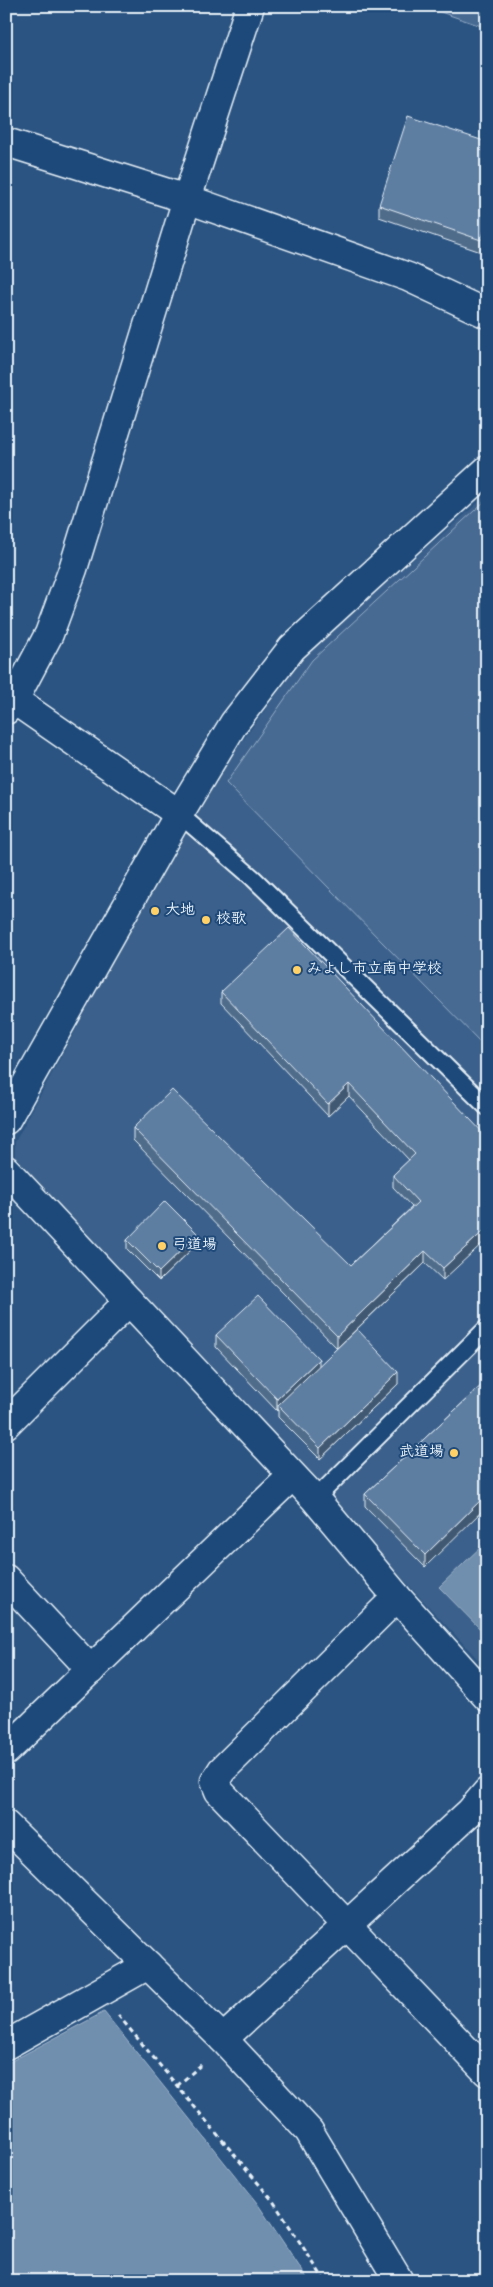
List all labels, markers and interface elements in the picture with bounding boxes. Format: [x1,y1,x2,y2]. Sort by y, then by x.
place label: 大地 [165,900,195,922]
marker: 大地 [149,905,161,917]
place label: 校歌 [216,909,246,931]
marker: 校歌 [200,914,212,926]
place label: みよし市立南中学校 [307,959,442,981]
marker: みよし市立南中学校 [291,964,303,976]
place label: 弓道場 [172,1235,217,1257]
marker: 弓道場 [156,1240,168,1252]
place label: 武道場 [399,1442,444,1464]
marker: 武道場 [448,1447,460,1459]

